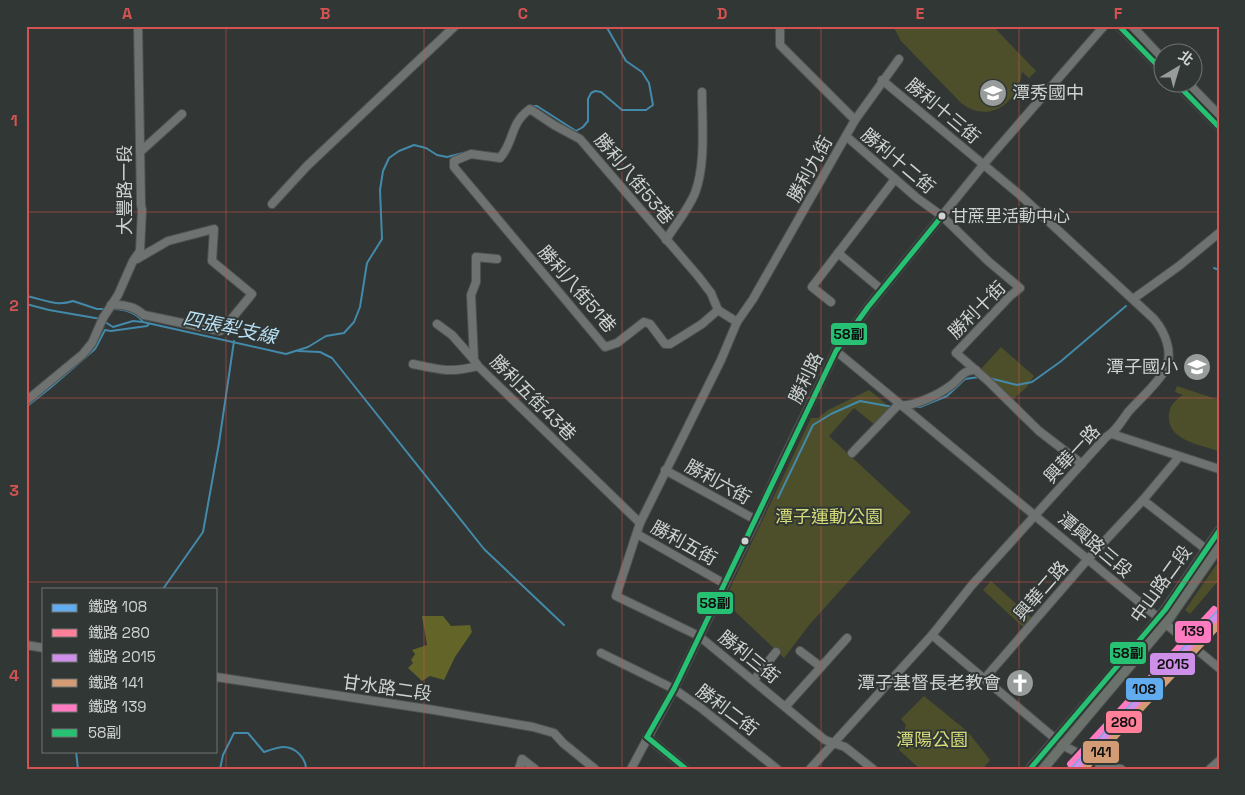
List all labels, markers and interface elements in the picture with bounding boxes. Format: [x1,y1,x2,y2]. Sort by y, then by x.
text: A [122,3,132,24]
text: B [320,3,330,24]
text: C [518,3,528,24]
text: D [717,3,727,24]
text: E [916,3,925,24]
text: F [1114,3,1123,24]
north arrow [1152,42,1202,92]
text: 北 [1175,46,1197,69]
street label: 勝利十三街 [901,73,985,148]
school or university icon: 潭秀國中 [978,78,1008,108]
place label: 潭秀國中 [1012,81,1084,104]
text: 1 [10,110,18,131]
street label: 勝利十二街 [856,123,940,198]
street label: 勝利八街53巷 [590,129,679,229]
street label: 勝利九街 [782,132,837,206]
street label: 大豐路一段 [113,145,136,235]
place label: 甘蔗里活動中心 [951,205,1070,227]
marker: 甘蔗里活動中心 [937,211,947,221]
street label: 勝利八街51巷 [533,240,621,337]
street label: 勝利十街 [943,276,1010,343]
text: 2 [9,295,19,316]
water label: 四張犁支線 [181,305,281,350]
line badge: 58副 [830,322,868,346]
text: 58副 [834,325,864,343]
street label: 勝利路 [783,348,828,407]
street label: 勝利五街43巷 [486,350,581,445]
school or university icon: 潭子國小 [1182,352,1212,382]
place label: 潭子國小 [1106,355,1178,378]
street label: 興華一路 [1039,419,1105,488]
street label: 勝利六街 [681,454,755,509]
text: 3 [9,480,19,501]
park label: 潭子運動公園 [775,505,883,528]
street label: 潭興路三段 [1053,507,1137,582]
street label: 勝利五街 [647,515,721,570]
unlabelled marker [740,536,750,546]
street label: 中山路二段 [1125,541,1196,627]
street label: 興華二路 [1008,556,1073,625]
legend [42,588,218,752]
line badge: 58副 [696,591,734,615]
text: 58副 [700,594,730,612]
text: 鐵路 108 [88,597,147,616]
line badge: 139 [1174,620,1212,644]
text: 139 [1181,622,1205,640]
text: 鐵路 280 [88,623,150,642]
street label: 勝利三街 [714,625,785,688]
line badge: 58副 [1109,641,1147,665]
text: 58副 [1113,644,1143,662]
text: 鐵路 2015 [88,647,156,666]
line badge: 2015 [1149,652,1196,676]
text: 2015 [1157,655,1189,673]
text: 4 [9,665,19,686]
church icon: 潭子基督長老教會 [1005,668,1035,698]
street label: 甘水路二段 [341,670,433,705]
place label: 潭子基督長老教會 [857,671,1001,694]
text: 鐵路 141 [88,673,143,692]
line badge: 108 [1125,677,1164,701]
street label: 勝利二街 [692,679,763,740]
text: 108 [1132,680,1156,698]
text: 鐵路 139 [88,697,146,716]
line badge: 280 [1105,710,1143,734]
text: 280 [1111,713,1137,731]
text: 58副 [88,723,121,742]
park label: 潭陽公園 [896,728,968,751]
line badge: 141 [1082,740,1120,764]
text: 141 [1090,743,1112,761]

